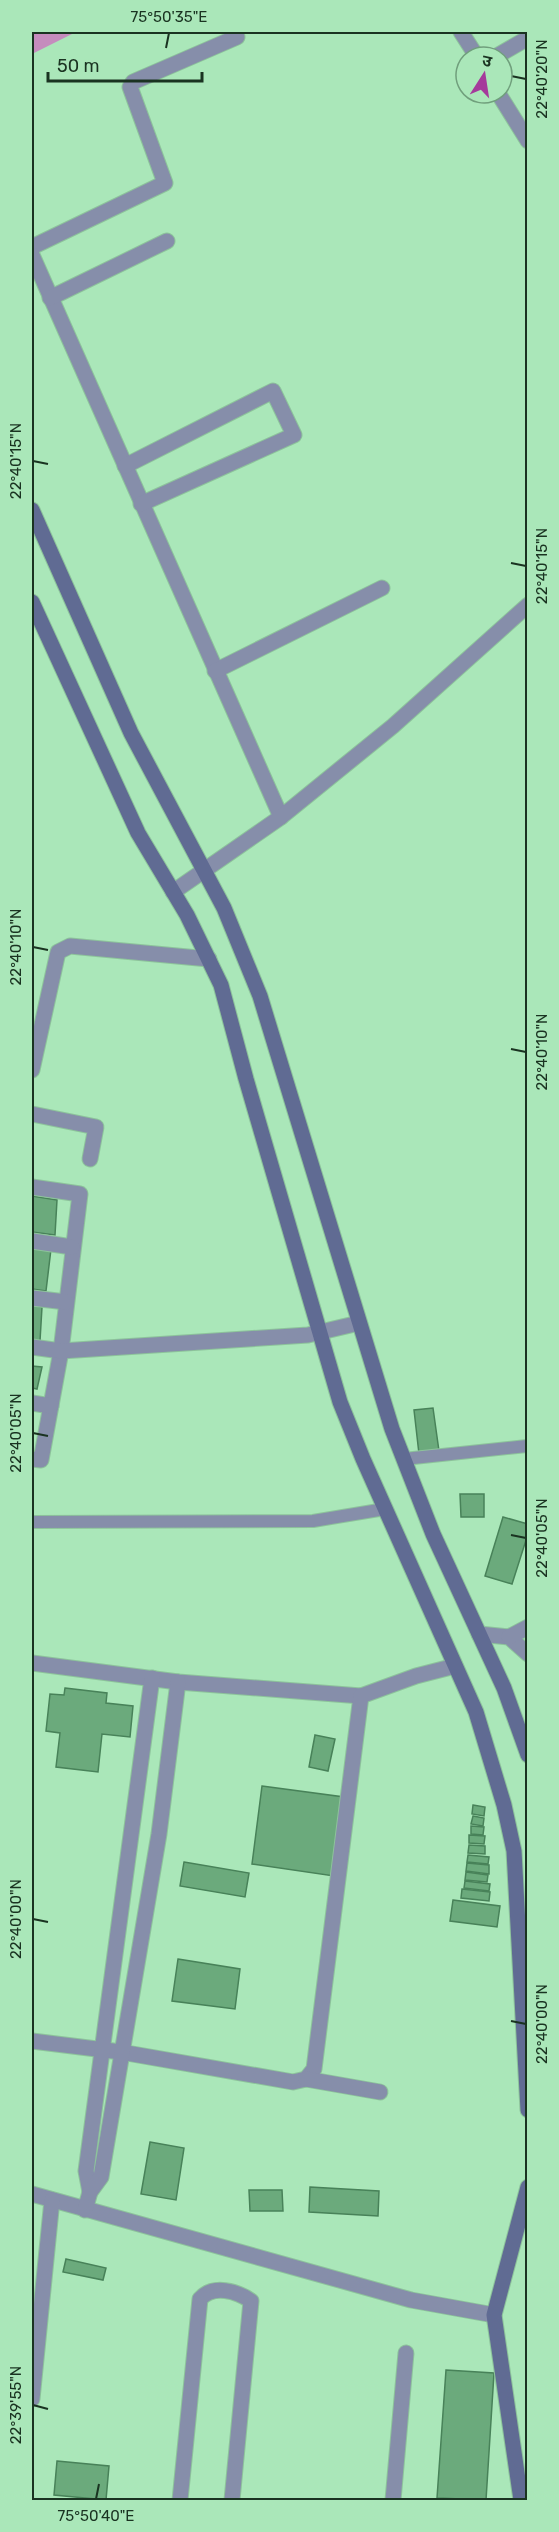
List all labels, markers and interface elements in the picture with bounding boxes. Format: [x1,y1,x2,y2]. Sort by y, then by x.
text: 75°50'35"E [131,8,207,26]
text: 22°40'20"N [533,39,551,119]
scale bar [48,45,202,83]
north arrow [454,45,514,105]
text: उ [480,51,494,71]
text: 50 m [57,55,100,77]
text: 22°40'15"N [7,423,25,499]
text: 22°40'15"N [533,528,551,604]
text: 22°40'10"N [7,909,25,985]
text: 22°40'10"N [533,1014,551,1090]
text: 22°40'05"N [7,1393,25,1473]
text: 22°40'05"N [533,1498,551,1578]
text: 22°40'00"N [7,1879,25,1959]
text: 22°40'00"N [533,1984,551,2064]
text: 22°39'55"N [7,2366,25,2444]
text: 75°50'40"E [58,2507,134,2525]

